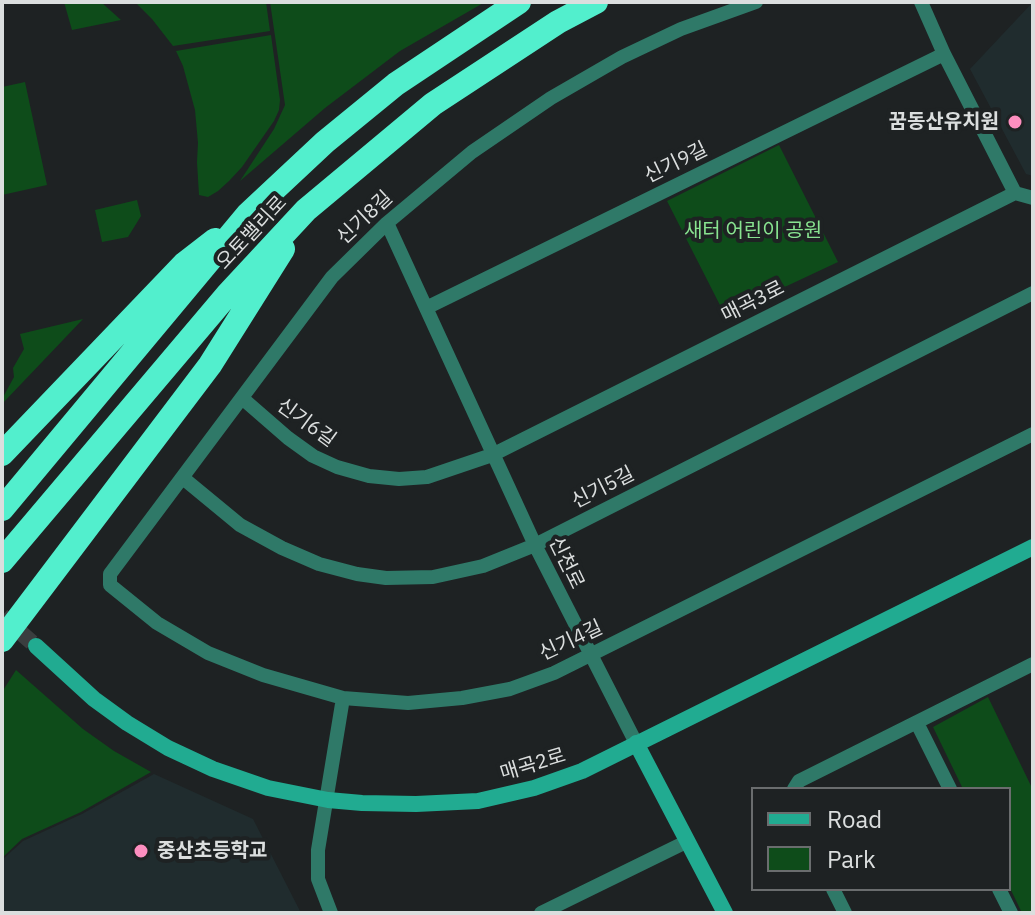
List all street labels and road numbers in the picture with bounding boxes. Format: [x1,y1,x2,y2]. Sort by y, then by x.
street label: 신기9길 [641,137,711,189]
street label: 신기8길 [332,186,398,250]
street label: 오토밸리로 [212,191,292,275]
street label: 매곡3로 [718,276,788,328]
street label: 신기6길 [272,394,340,452]
street label: 신기5길 [568,462,638,514]
street label: 신천로 [543,533,589,593]
street label: 신기4길 [535,616,607,666]
street label: 매곡2로 [497,744,569,786]

